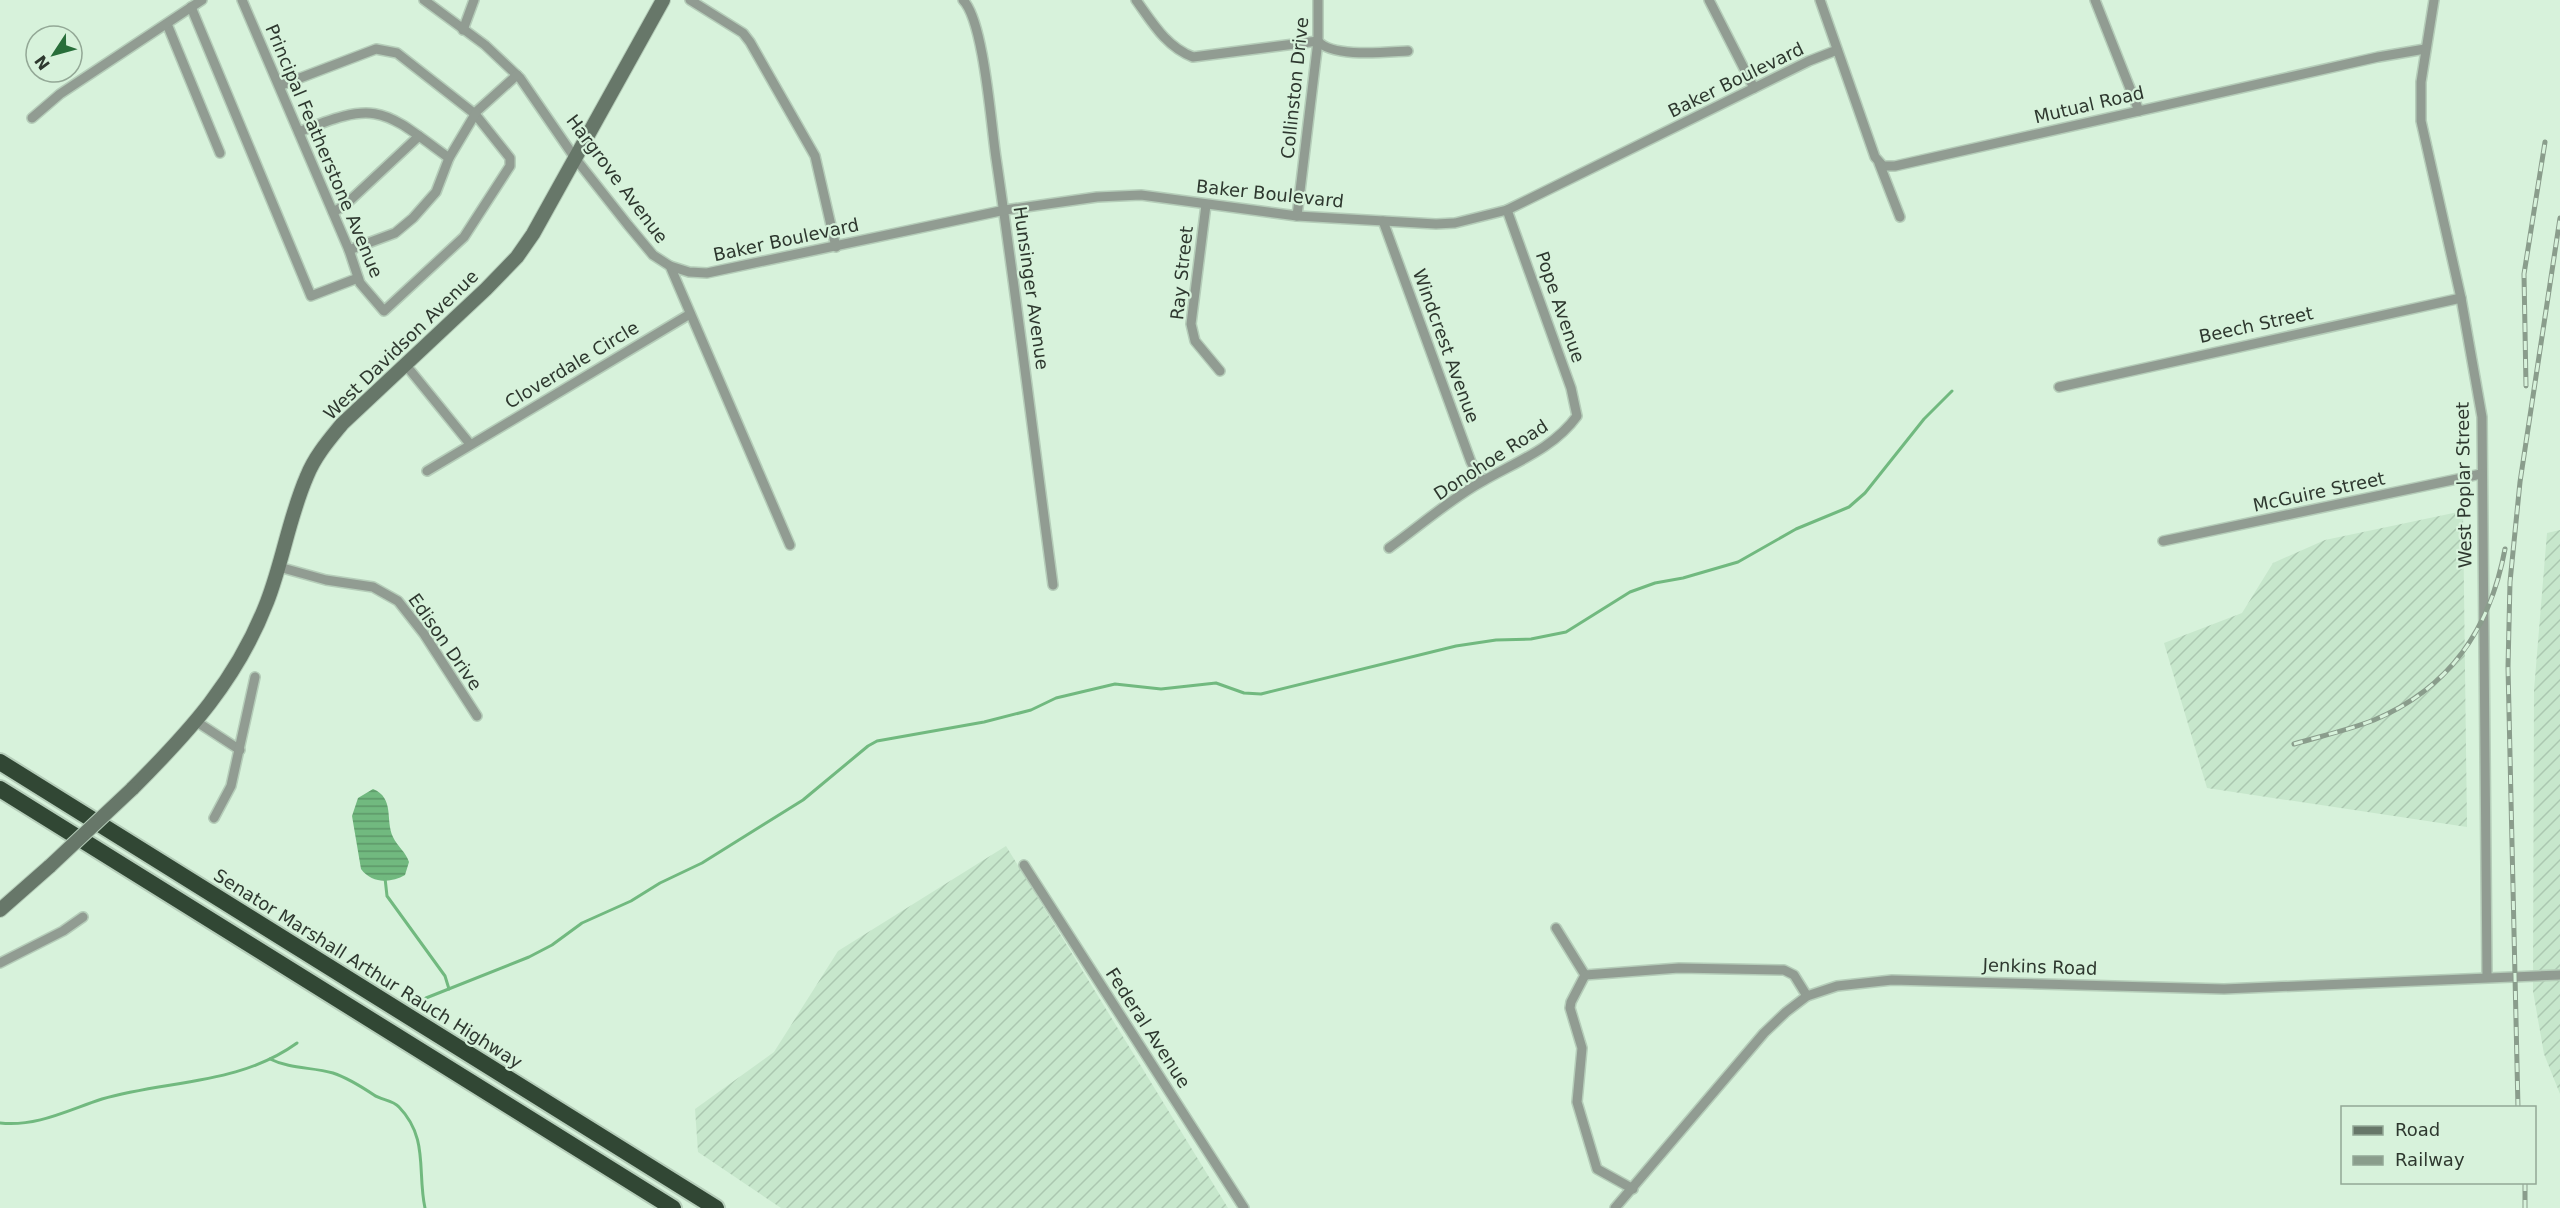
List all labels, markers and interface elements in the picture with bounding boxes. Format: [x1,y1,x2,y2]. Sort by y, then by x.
street label: Collinston Drive [1277,16,1312,160]
street label: Principal Featherstone Avenue [261,21,388,281]
north arrow [24,24,84,84]
street label: Baker Boulevard [1664,38,1807,122]
text: N [31,52,54,74]
street label: Mutual Road [2032,82,2146,127]
street label: Hargrove Avenue [562,110,673,247]
street label: Baker Boulevard [1195,175,1345,212]
street label: Hunsinger Avenue [1010,205,1053,371]
street label: Baker Boulevard [711,214,861,265]
street label: Ray Street [1166,225,1197,321]
street label: Pope Avenue [1532,248,1589,365]
street label: West Davidson Avenue [319,265,482,424]
street label: Windcrest Avenue [1409,266,1484,426]
street label: Beech Street [2197,302,2315,347]
street label: Cloverdale Circle [501,316,642,413]
street label: West Poplar Street [2452,402,2475,568]
street label: Donohoe Road [1430,415,1552,504]
street label: McGuire Street [2251,467,2387,516]
street label: Edison Drive [404,589,487,694]
street label: Senator Marshall Arthur Rauch Highway [210,864,527,1073]
street label: Jenkins Road [1981,954,2098,979]
street label: Federal Avenue [1102,964,1195,1092]
legend [2341,1106,2536,1184]
text: Road [2395,1119,2440,1140]
text: Railway [2395,1149,2465,1170]

